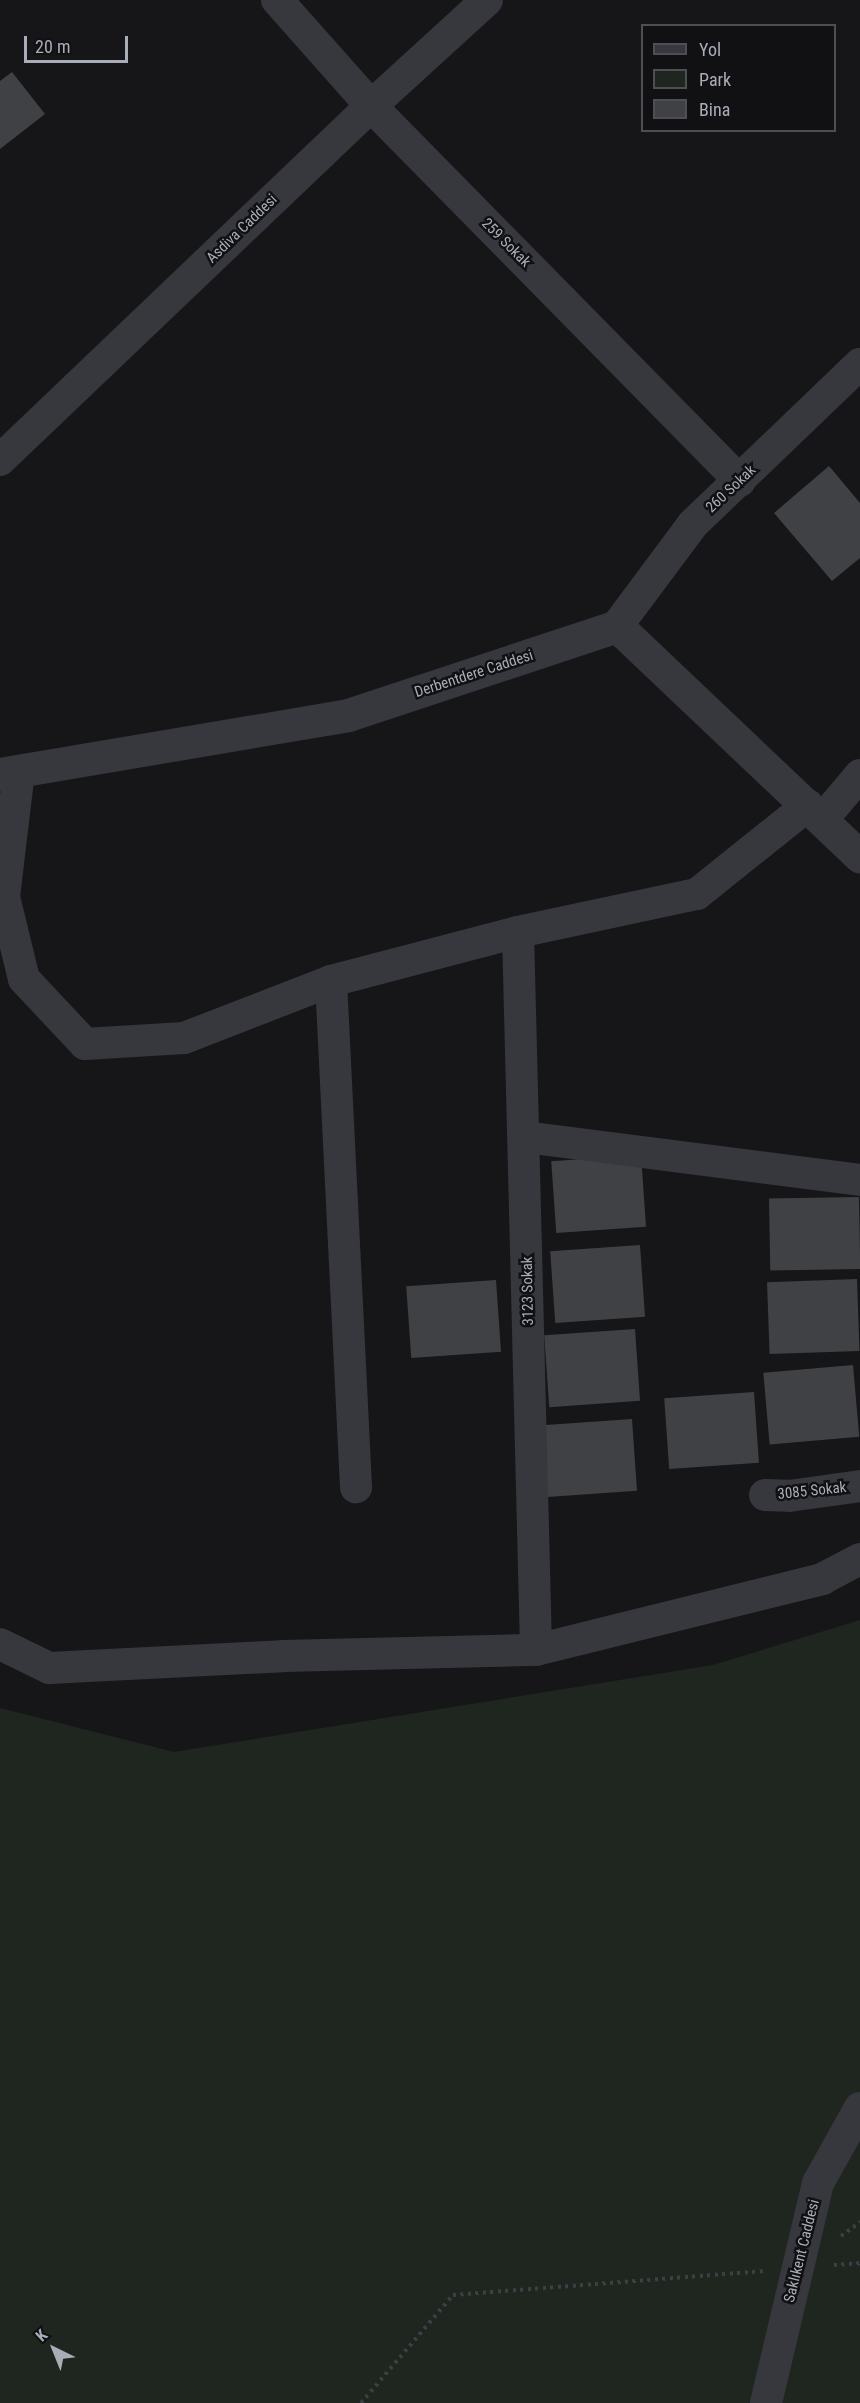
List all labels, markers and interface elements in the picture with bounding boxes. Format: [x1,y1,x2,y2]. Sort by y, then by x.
scale bar [27,24,130,62]
legend [641,24,836,132]
text: 20 m [35,36,70,57]
text: Yol [699,39,721,60]
text: Park [699,69,731,90]
text: Bina [699,99,730,120]
street label: Asdiva Caddesi [203,191,281,267]
street label: 259 Sokak [478,215,534,271]
street label: 260 Sokak [702,461,760,517]
street label: Derbentdere Caddesi [412,646,536,702]
street label: 3123 Sokak [518,1256,538,1326]
street label: 3085 Sokak [777,1478,847,1504]
street label: Saklıkent Caddesi [781,2198,823,2304]
north arrow [24,2319,84,2379]
text: K [32,2326,51,2345]

